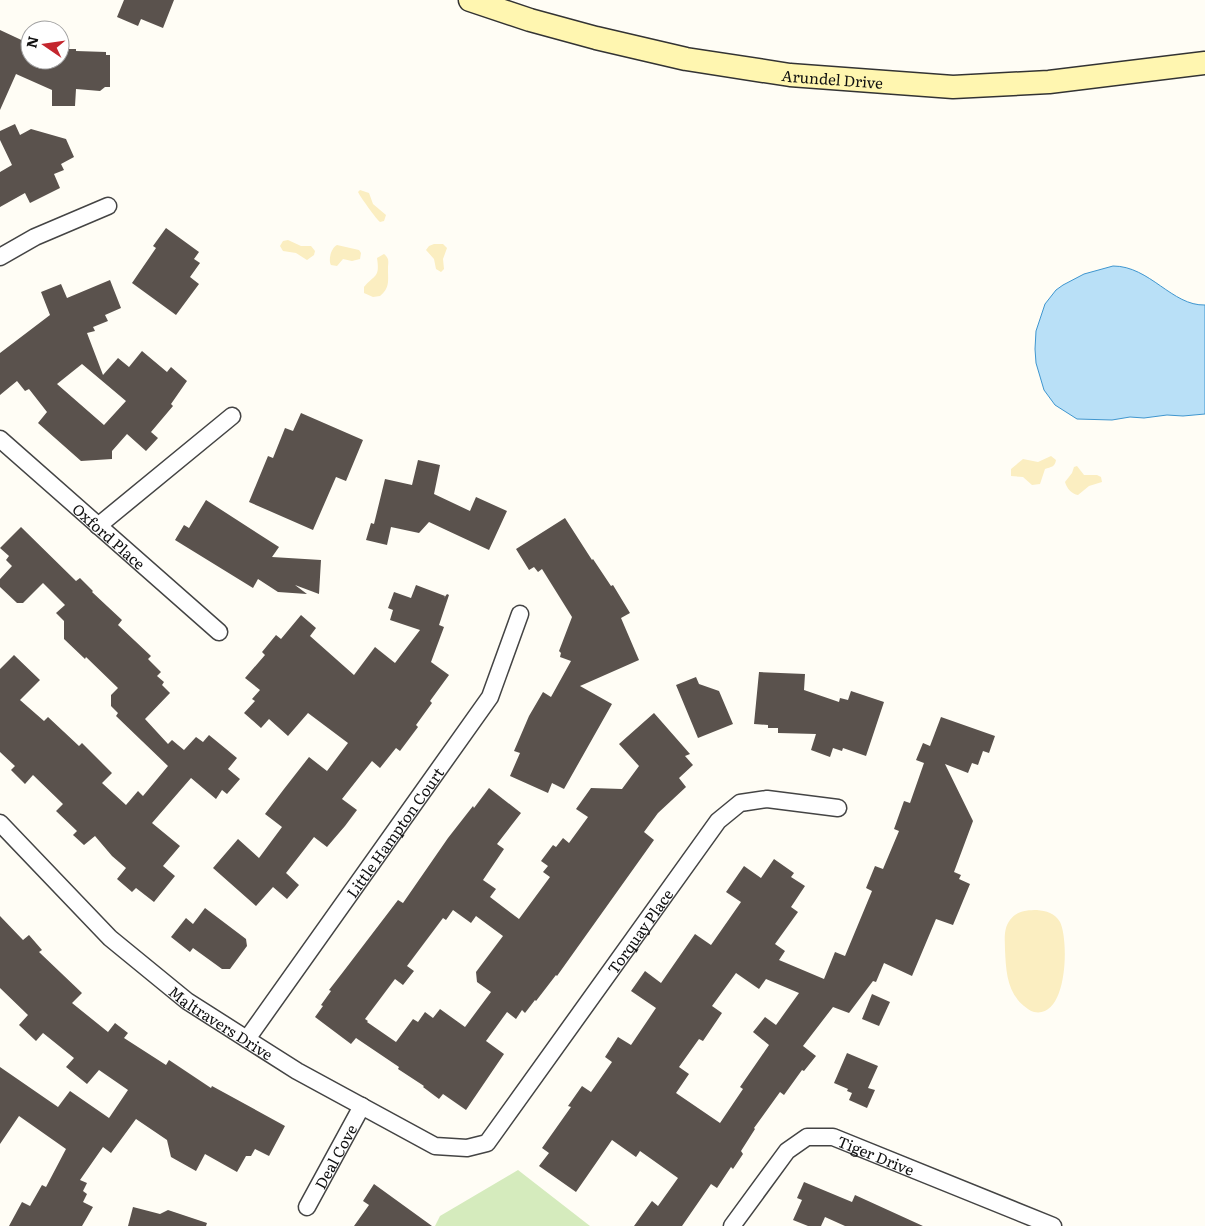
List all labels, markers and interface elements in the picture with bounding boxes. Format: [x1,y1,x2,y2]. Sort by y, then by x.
north arrow [20,20,70,70]
text: N [20,34,42,50]
street label: Arundel Drive [780,62,884,93]
street label: Oxford Place [68,497,151,574]
street label: Little Hampton Court [340,762,449,902]
street label: Torquay Place [601,883,678,978]
street label: Maltravers Drive [164,979,278,1065]
street label: Deal Cove [308,1119,362,1193]
street label: Tiger Drive [834,1129,918,1180]

